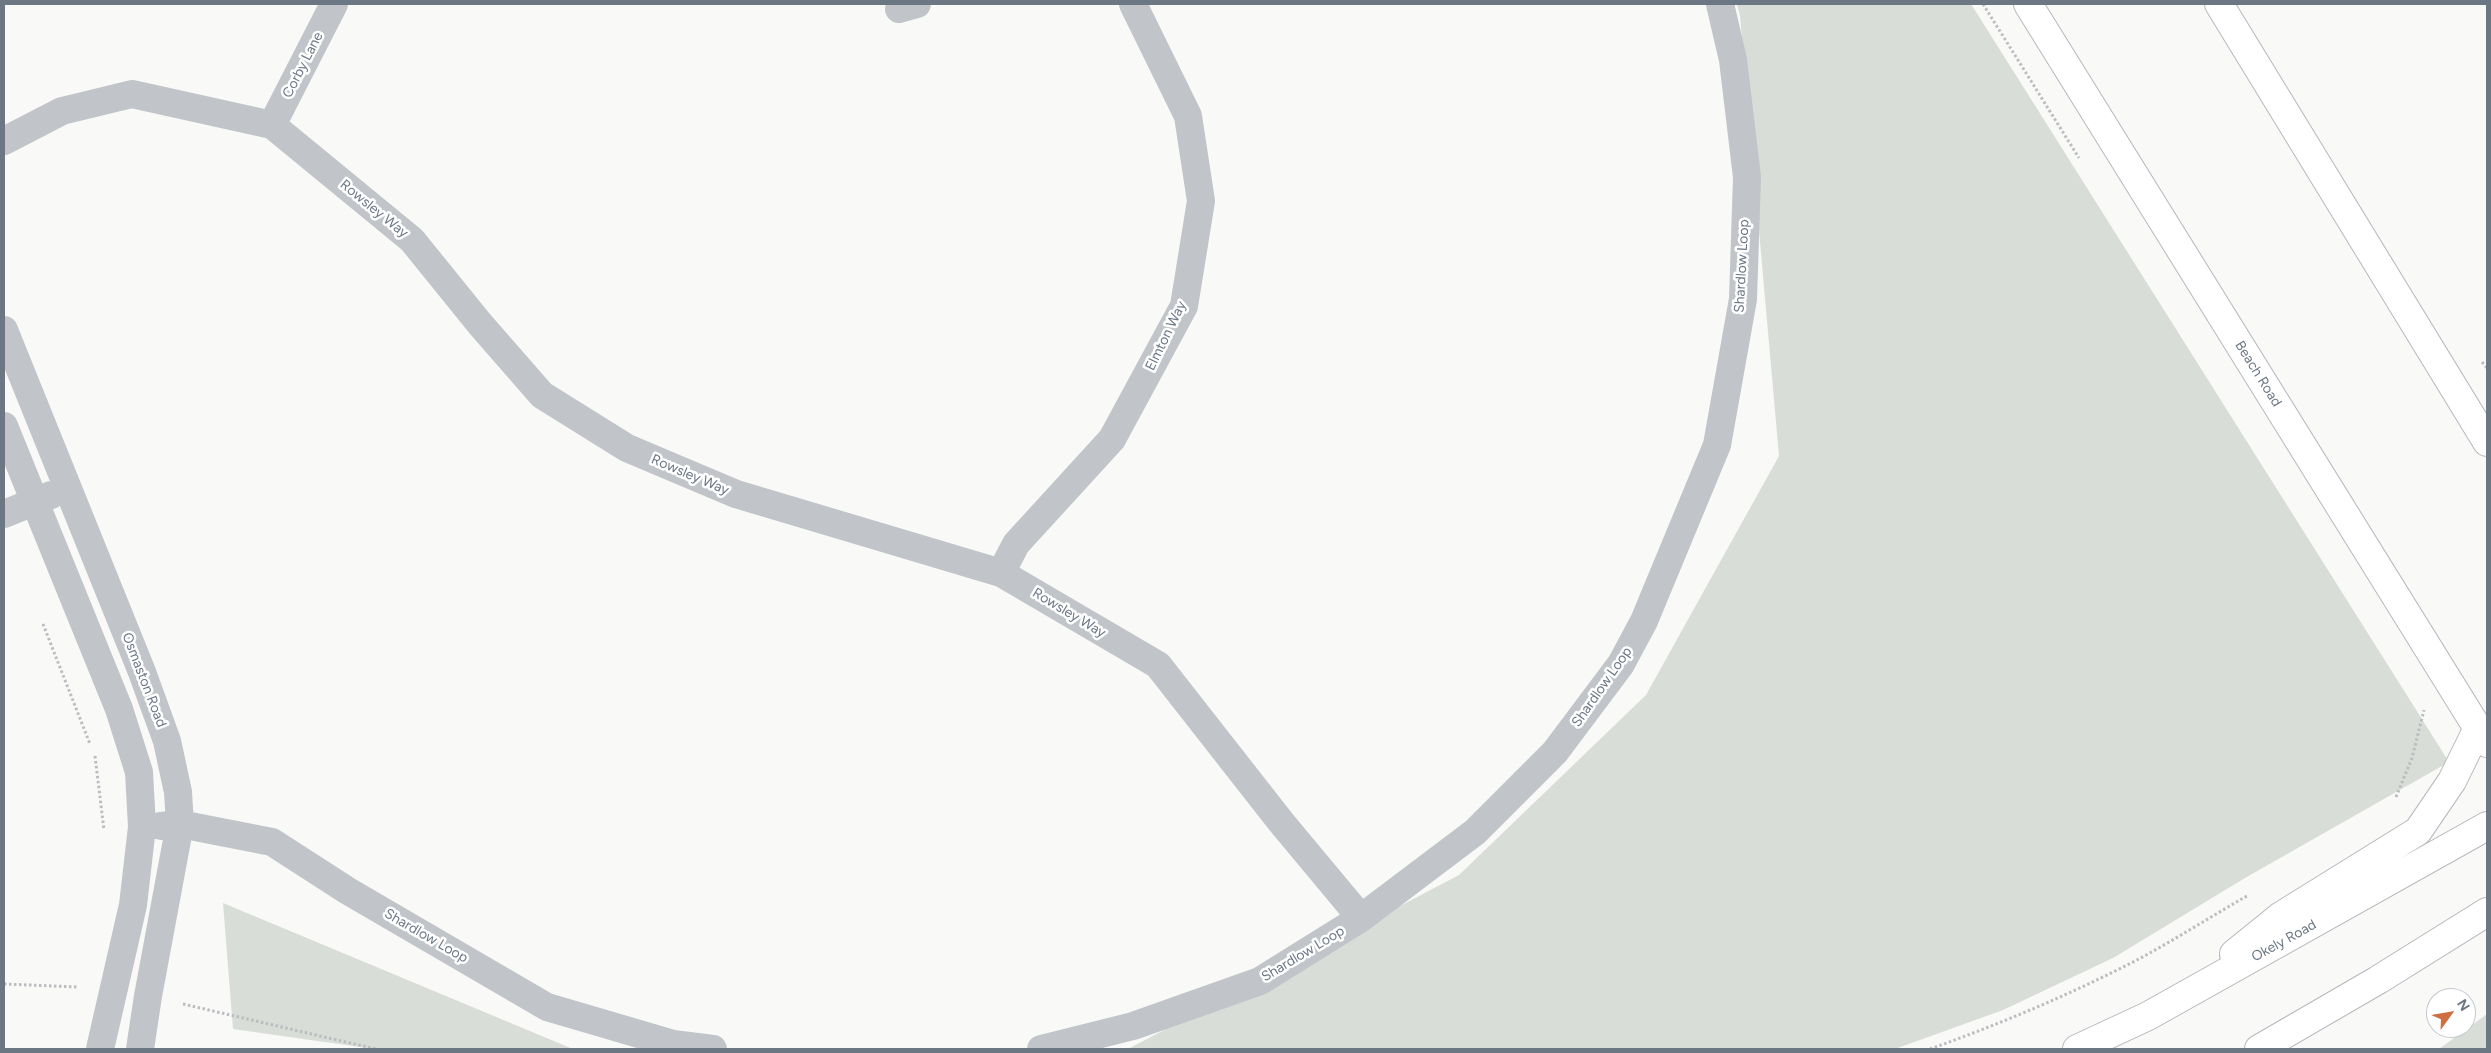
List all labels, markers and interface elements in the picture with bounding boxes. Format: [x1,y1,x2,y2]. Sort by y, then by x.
street label: Corby Lane [279,29,327,101]
street label: Rowsley Way [337,176,411,242]
street label: Shardlow Loop [1731,219,1753,313]
street label: Elmton Way [1142,299,1190,373]
street label: Beach Road [2231,338,2285,410]
street label: Rowsley Way [649,451,731,499]
street label: Rowsley Way [1029,584,1109,642]
street label: Osmaston Road [118,630,170,730]
street label: Shardlow Loop [1568,644,1636,730]
street label: Shardlow Loop [381,905,471,967]
street label: Okely Road [2249,916,2319,966]
street label: Shardlow Loop [1259,923,1347,985]
north arrow [2426,988,2476,1038]
text: N [2453,996,2473,1014]

